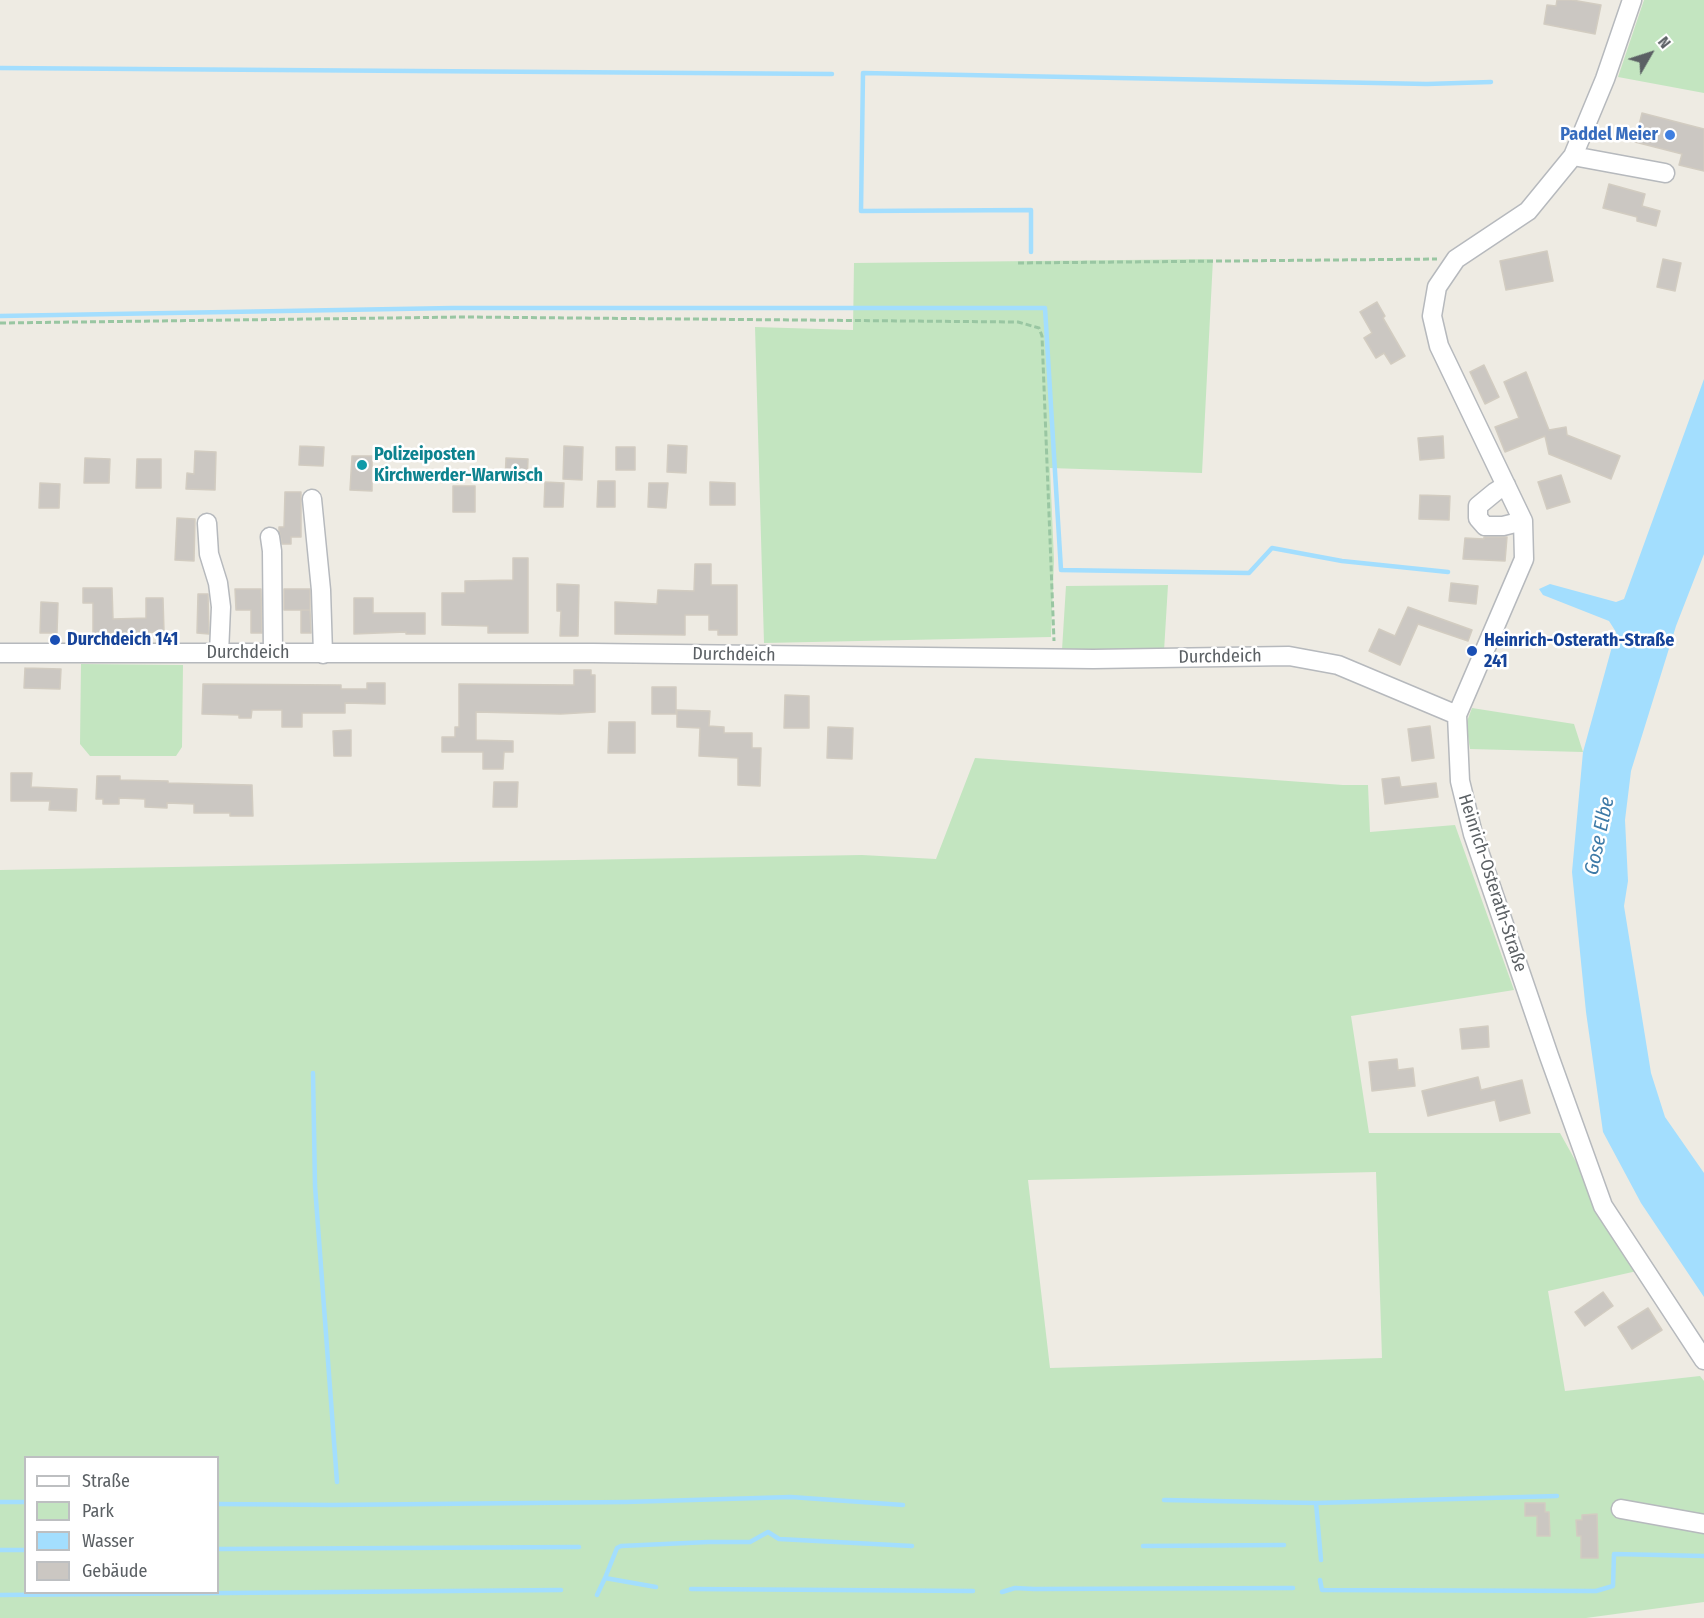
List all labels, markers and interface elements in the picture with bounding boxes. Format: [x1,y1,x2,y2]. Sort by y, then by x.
north arrow [1620,24,1680,84]
text: N [1654,33,1675,52]
place label: Paddel Meier [1560,124,1658,146]
marker: Paddel Meier [1663,128,1677,142]
place label: Polizeiposten Kirchwerder-Warwisch [374,444,543,486]
marker: Polizeiposten Kirchwerder-Warwisch [355,458,369,472]
place label: Durchdeich 141 [67,629,178,651]
place label: Heinrich-Osterath-Straße 241 [1484,630,1674,672]
marker: Durchdeich 141 [48,633,62,647]
street label: Durchdeich [206,642,290,664]
street label: Durchdeich [692,643,776,667]
marker: Heinrich-Osterath-Straße 241 [1465,644,1479,658]
street label: Durchdeich [1178,645,1262,669]
street label: Heinrich-Osterath-Straße [1453,791,1531,975]
water label: Gose Elbe [1580,795,1620,877]
legend [24,1456,219,1594]
text: Straße [82,1470,130,1492]
text: Park [82,1500,114,1522]
text: Wasser [82,1530,134,1552]
text: Gebäude [82,1560,147,1582]

